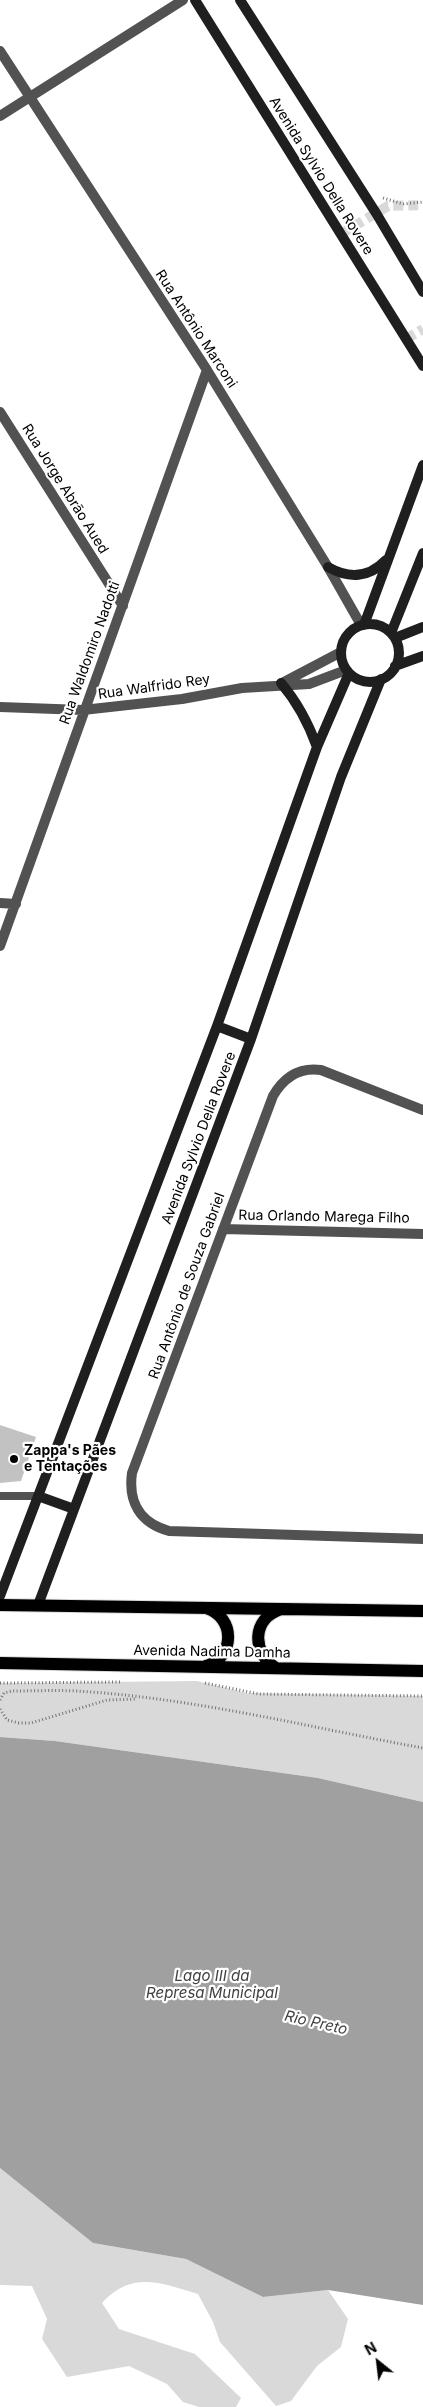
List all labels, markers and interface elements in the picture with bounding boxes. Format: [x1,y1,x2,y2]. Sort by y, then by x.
street label: Avenida Sylvio Della Rovere [265,94,377,258]
street label: Rua Antônio Marconi [152,267,240,391]
street label: Rua Jorge Abrão Aued [18,421,112,557]
street label: Rua Waldomiro Nadotti [56,579,124,727]
street label: Rua Walfrido Rey [97,671,211,703]
street label: Avenida Sylvio Della Rovere [158,1049,240,1227]
street label: Rua Antônio de Souza Gabriel [145,1191,229,1381]
street label: Rua Orlando Marega Filho [238,1207,410,1227]
place label: Zappa's Pães e Tentações [24,1443,116,1475]
marker: Zappa's Pães e Tentações [8,1453,20,1465]
street label: Avenida Nadima Damha [133,1642,291,1662]
water label: Lago III da Represa Municipal [146,1967,278,2002]
water label: Rio Preto [283,2007,349,2039]
north arrow [353,2337,403,2387]
text: N [362,2338,379,2358]

